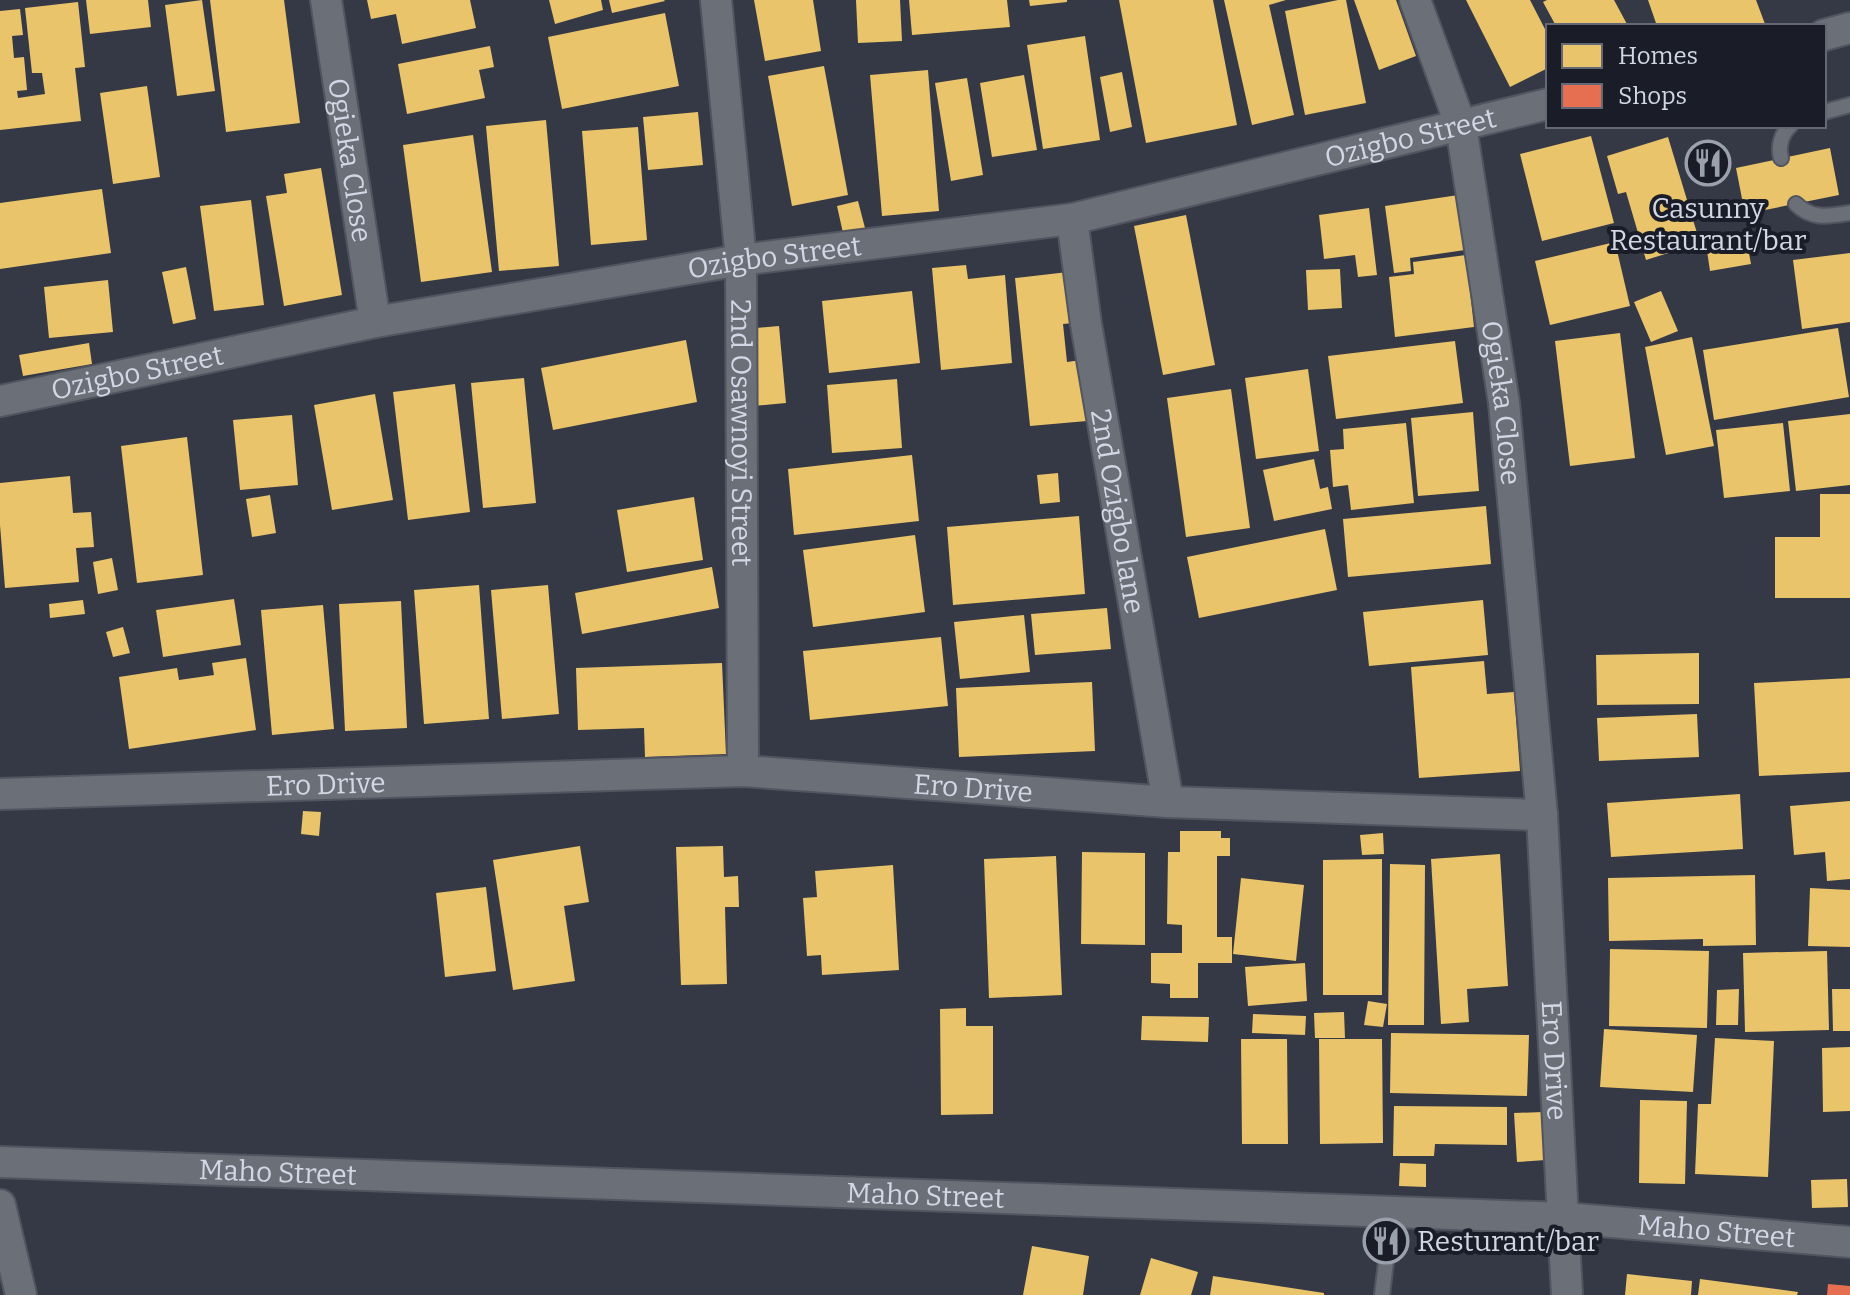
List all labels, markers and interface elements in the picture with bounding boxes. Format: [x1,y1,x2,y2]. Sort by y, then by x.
legend [1546,24,1826,128]
text: Homes [1618,42,1698,70]
street label: Ogieka Close [322,76,379,244]
text: Shops [1618,82,1687,110]
street label: Ozigbo Street [1321,101,1499,174]
restaurant icon: Casunny Restaurant/bar [1684,139,1732,187]
place label: Casunny Restaurant/bar [1610,192,1806,257]
street label: Ozigbo Street [685,229,863,285]
street label: 2nd Osawnoyi Street [725,299,759,566]
street label: Ogieka Close [1475,318,1528,486]
street label: Ozigbo Street [48,338,226,406]
street label: 2nd Ozigbo lane [1084,406,1152,616]
street label: Ero Drive [266,766,386,802]
street label: Ero Drive [912,767,1034,809]
street label: Ero Drive [1535,1000,1574,1121]
street label: Maho Street [198,1153,357,1191]
street label: Maho Street [846,1176,1005,1214]
street label: Maho Street [1636,1208,1797,1254]
restaurant icon: Resturant/bar [1362,1217,1410,1265]
place label: Resturant/bar [1417,1225,1599,1258]

